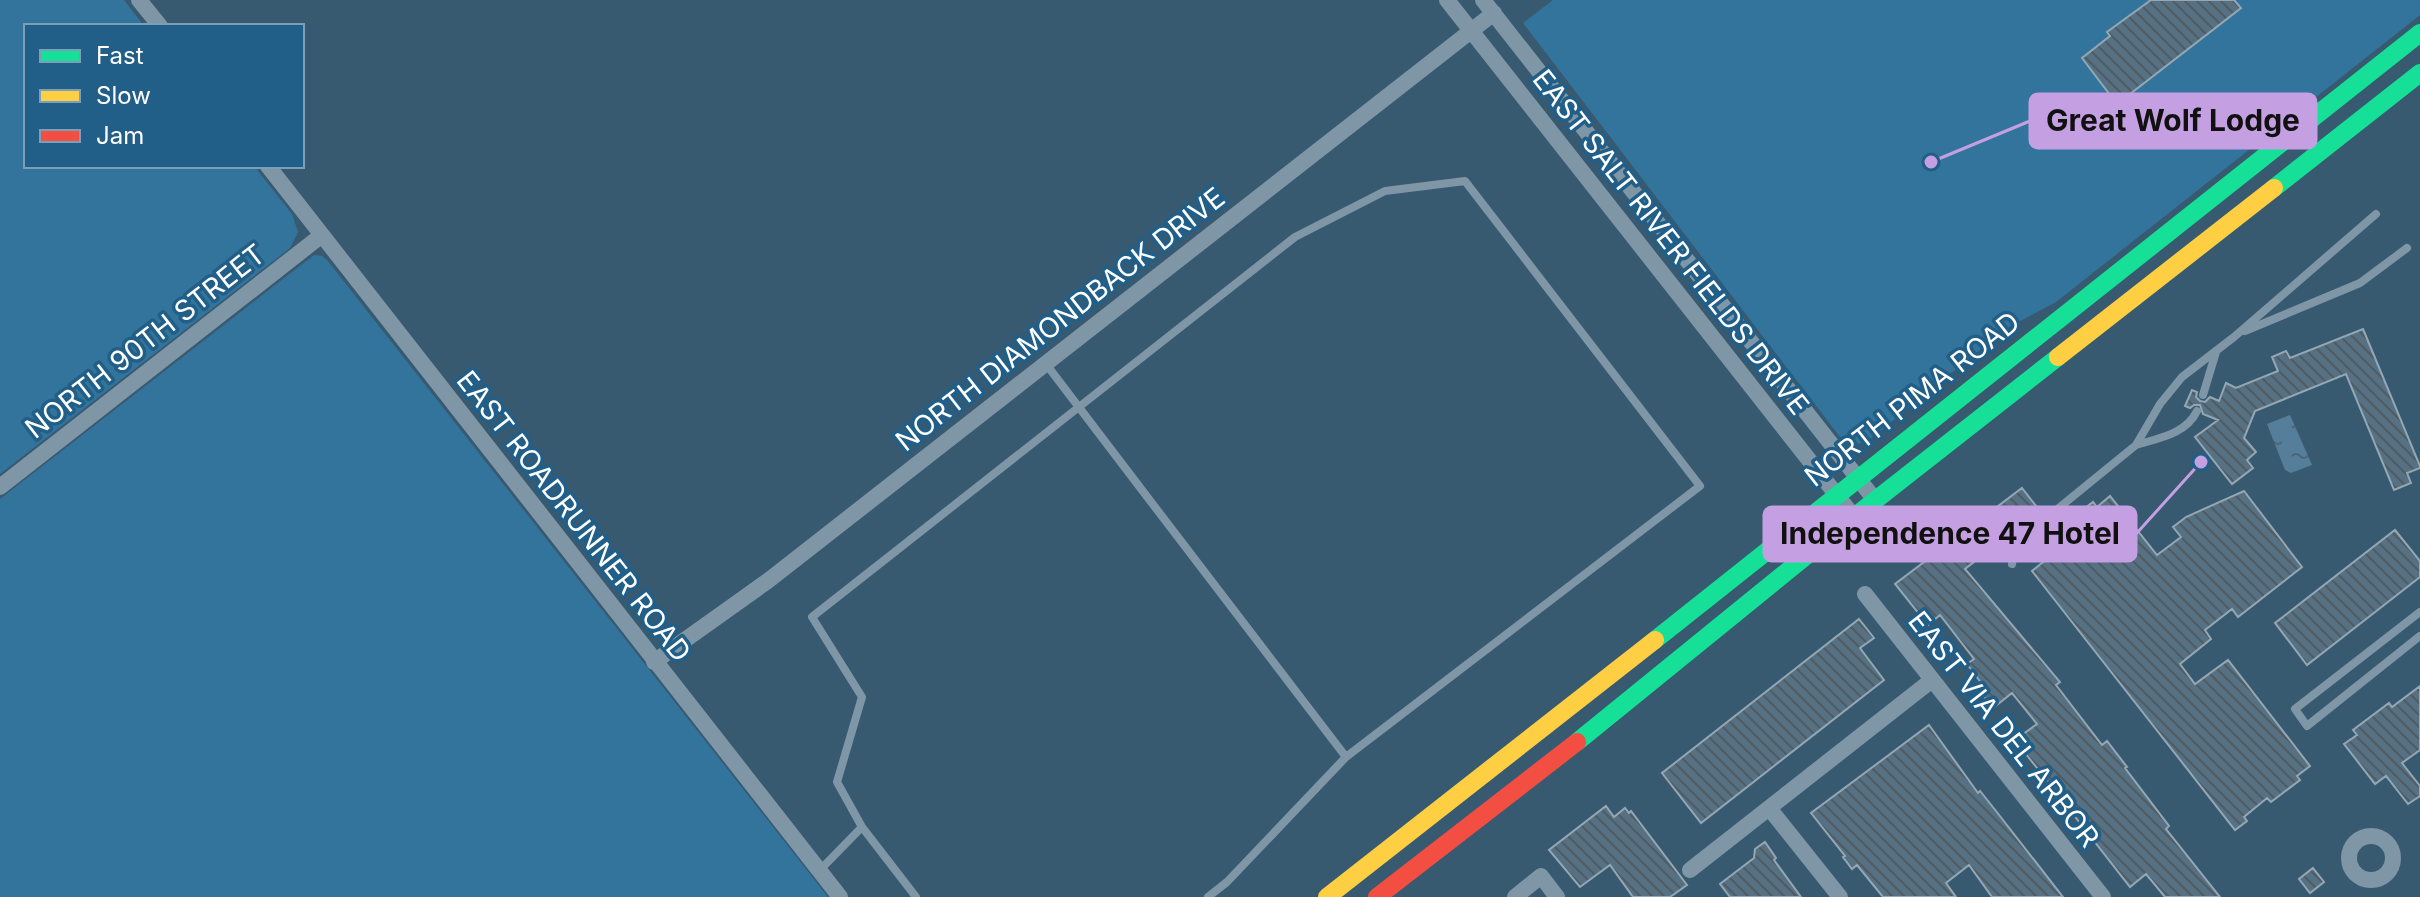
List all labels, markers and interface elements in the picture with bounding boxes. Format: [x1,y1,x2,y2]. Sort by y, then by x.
legend [24,24,304,168]
text: Fast [96,41,144,70]
street label: EAST SALT RIVER FIELDS DRIVE [1526,63,1816,421]
text: Slow [96,81,151,110]
callout: Great Wolf Lodge [2030,94,2316,148]
text: Great Wolf Lodge [2046,102,2300,138]
text: Jam [96,121,144,150]
street label: NORTH DIAMONDBACK DRIVE [889,180,1231,458]
street label: NORTH 90TH STREET [18,237,272,445]
street label: NORTH PIMA ROAD [1798,305,2026,493]
street label: EAST ROADRUNNER ROAD [450,364,698,668]
callout: Independence 47 Hotel [1764,507,2136,561]
text: Independence 47 Hotel [1780,515,2120,551]
street label: EAST VIA DEL ARBOR [1901,604,2107,854]

